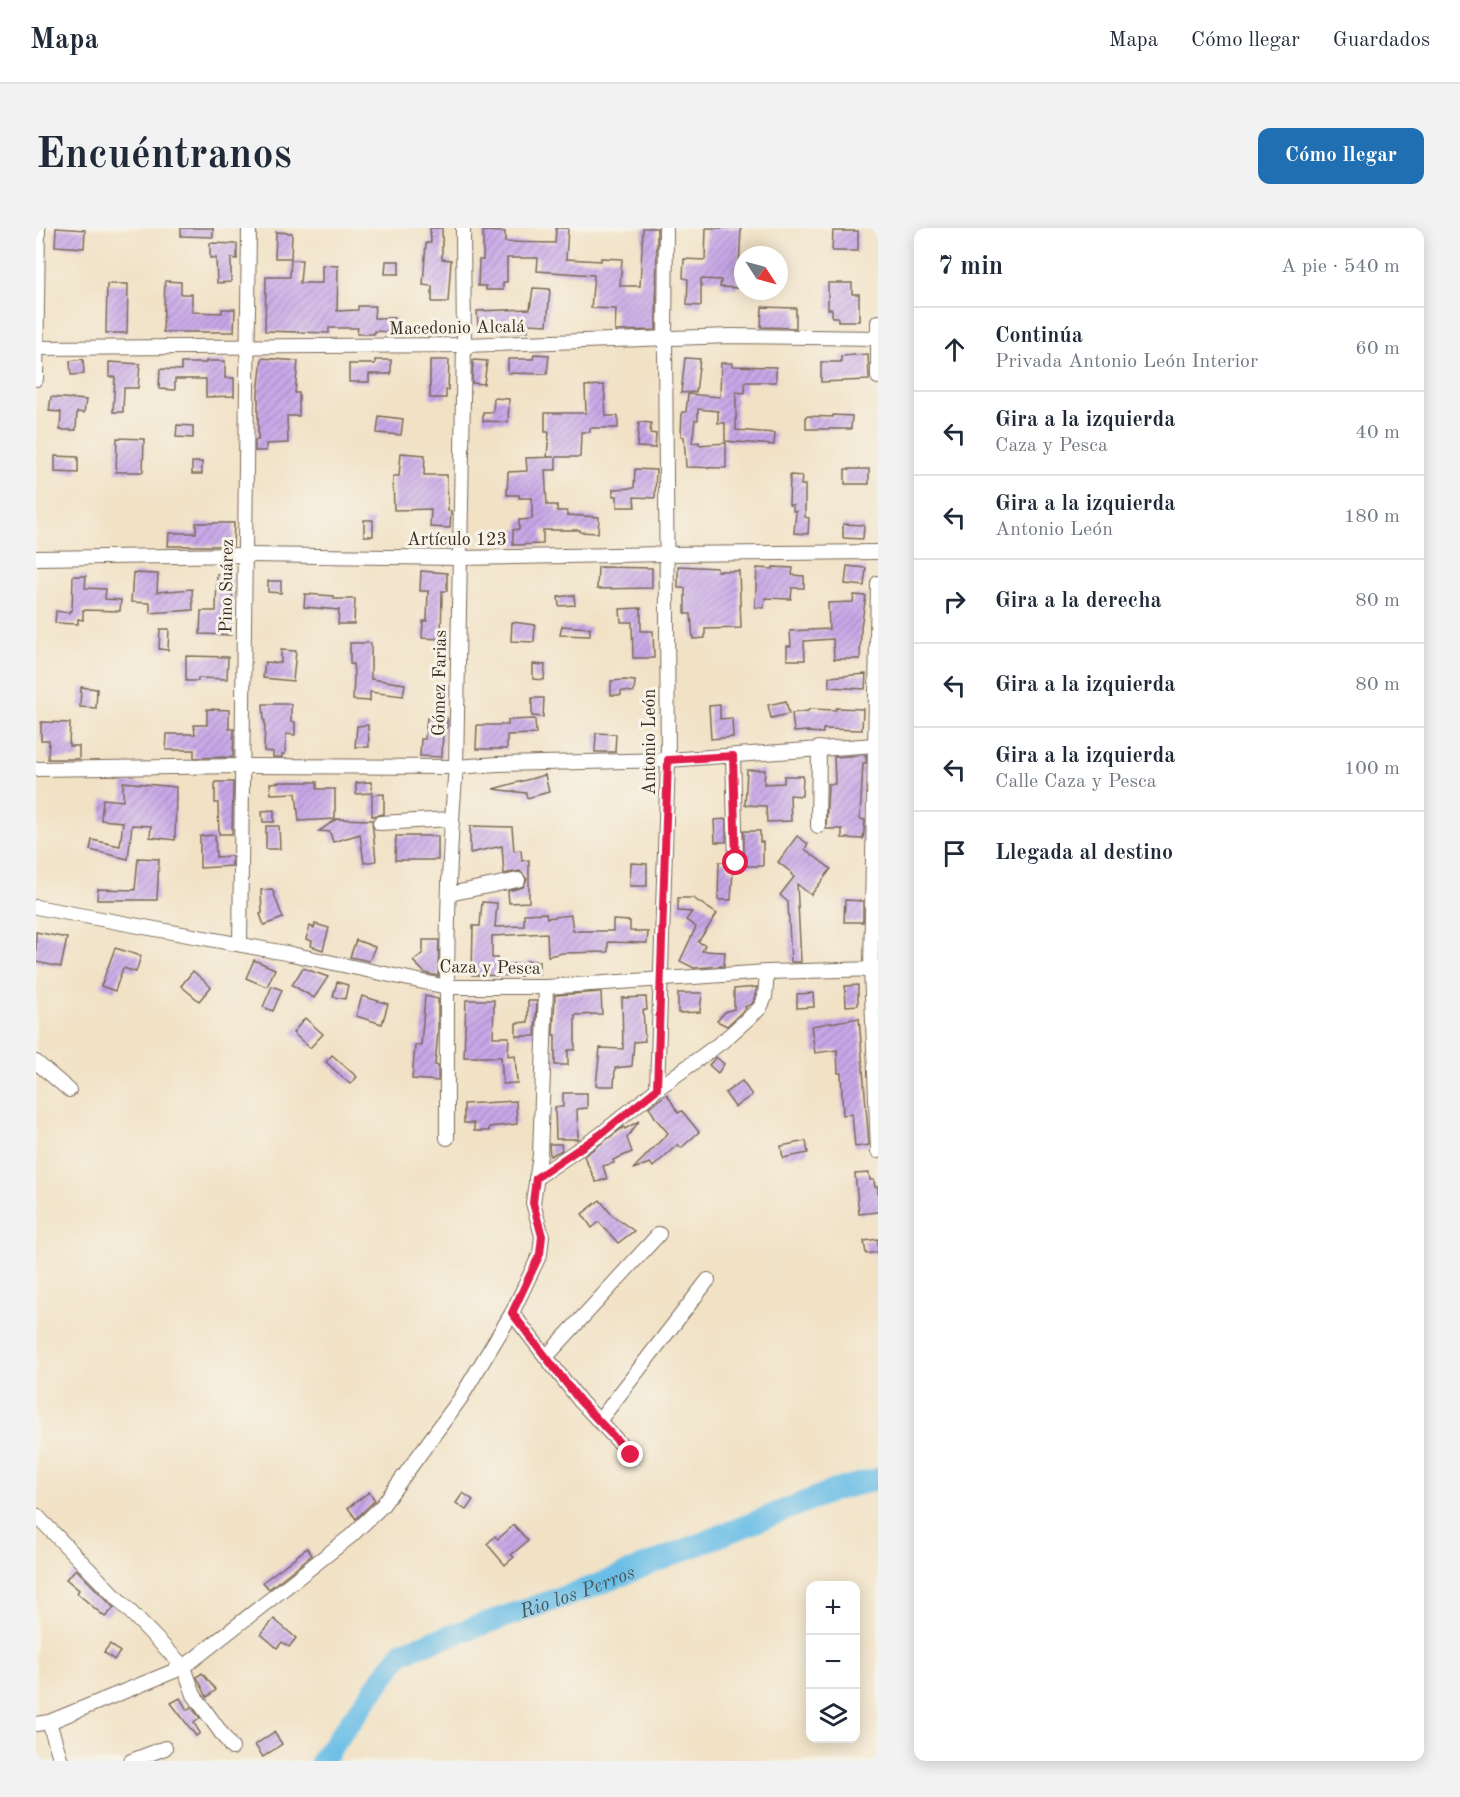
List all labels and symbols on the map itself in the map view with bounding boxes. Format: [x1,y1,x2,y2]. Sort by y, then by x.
north arrow [734,246,788,300]
street label: Macedonio Alcalá [389,318,525,338]
street label: Artículo 123 [407,531,507,549]
street label: Pino Suárez [217,539,237,633]
street label: Gómez Farias [430,630,450,736]
street label: Antonio León [641,689,659,795]
route start [722,849,748,875]
street label: Caza y Pesca [439,958,541,978]
route end [617,1441,643,1467]
water label: Rio los Perros [516,1563,638,1623]

